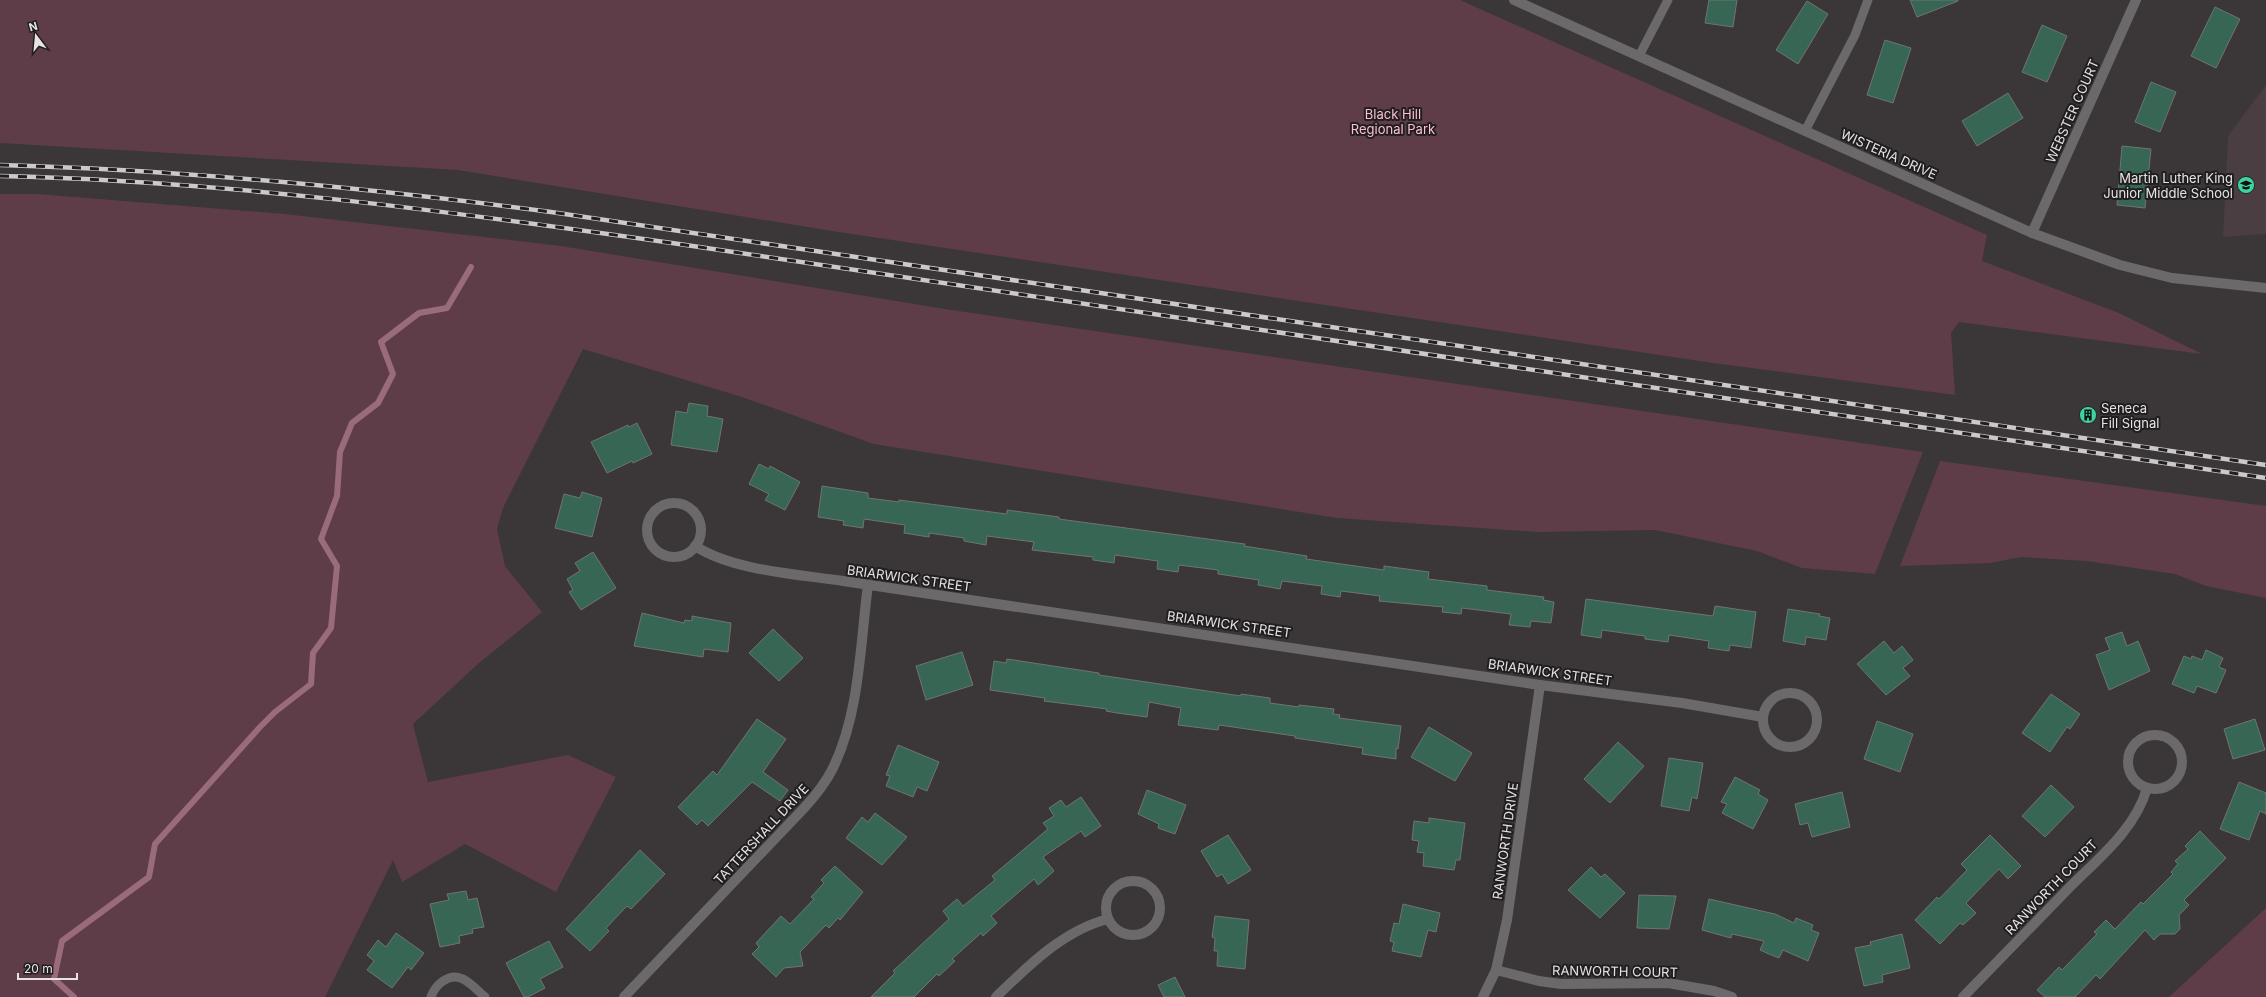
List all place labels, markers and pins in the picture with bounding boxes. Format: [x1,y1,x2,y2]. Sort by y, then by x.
place label: Martin Luther King Junior Middle School [2103,170,2233,201]
school or university icon: Martin Luther King Junior Middle School [2236,175,2256,195]
place label: Seneca Fill Signal [2101,400,2159,431]
building icon: Seneca Fill Signal [2078,405,2098,425]

